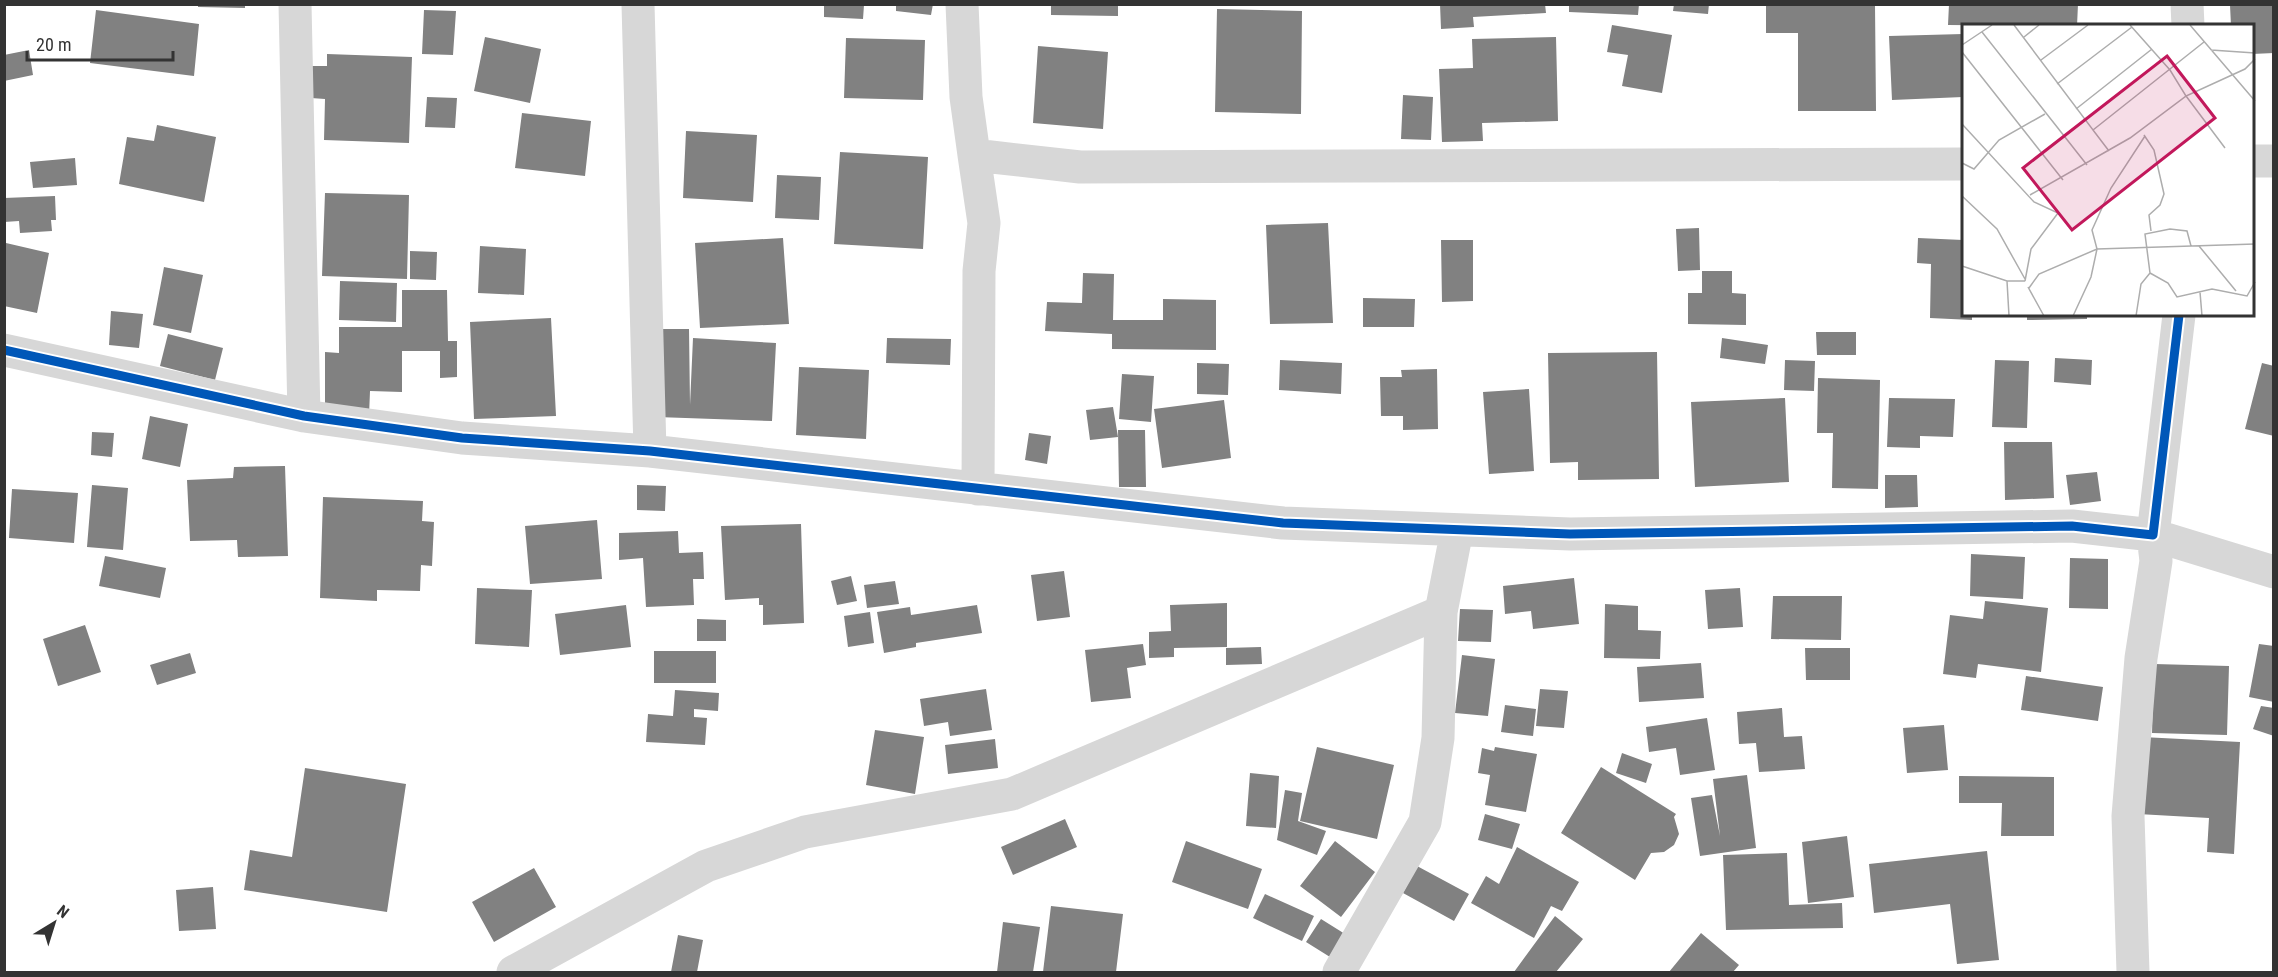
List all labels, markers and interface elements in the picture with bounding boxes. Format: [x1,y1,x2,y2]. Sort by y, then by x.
scale bar [27,24,172,62]
inset map [1962,24,2254,316]
text: 20 m [36,34,71,55]
north arrow [24,893,84,953]
text: N [53,901,73,922]

